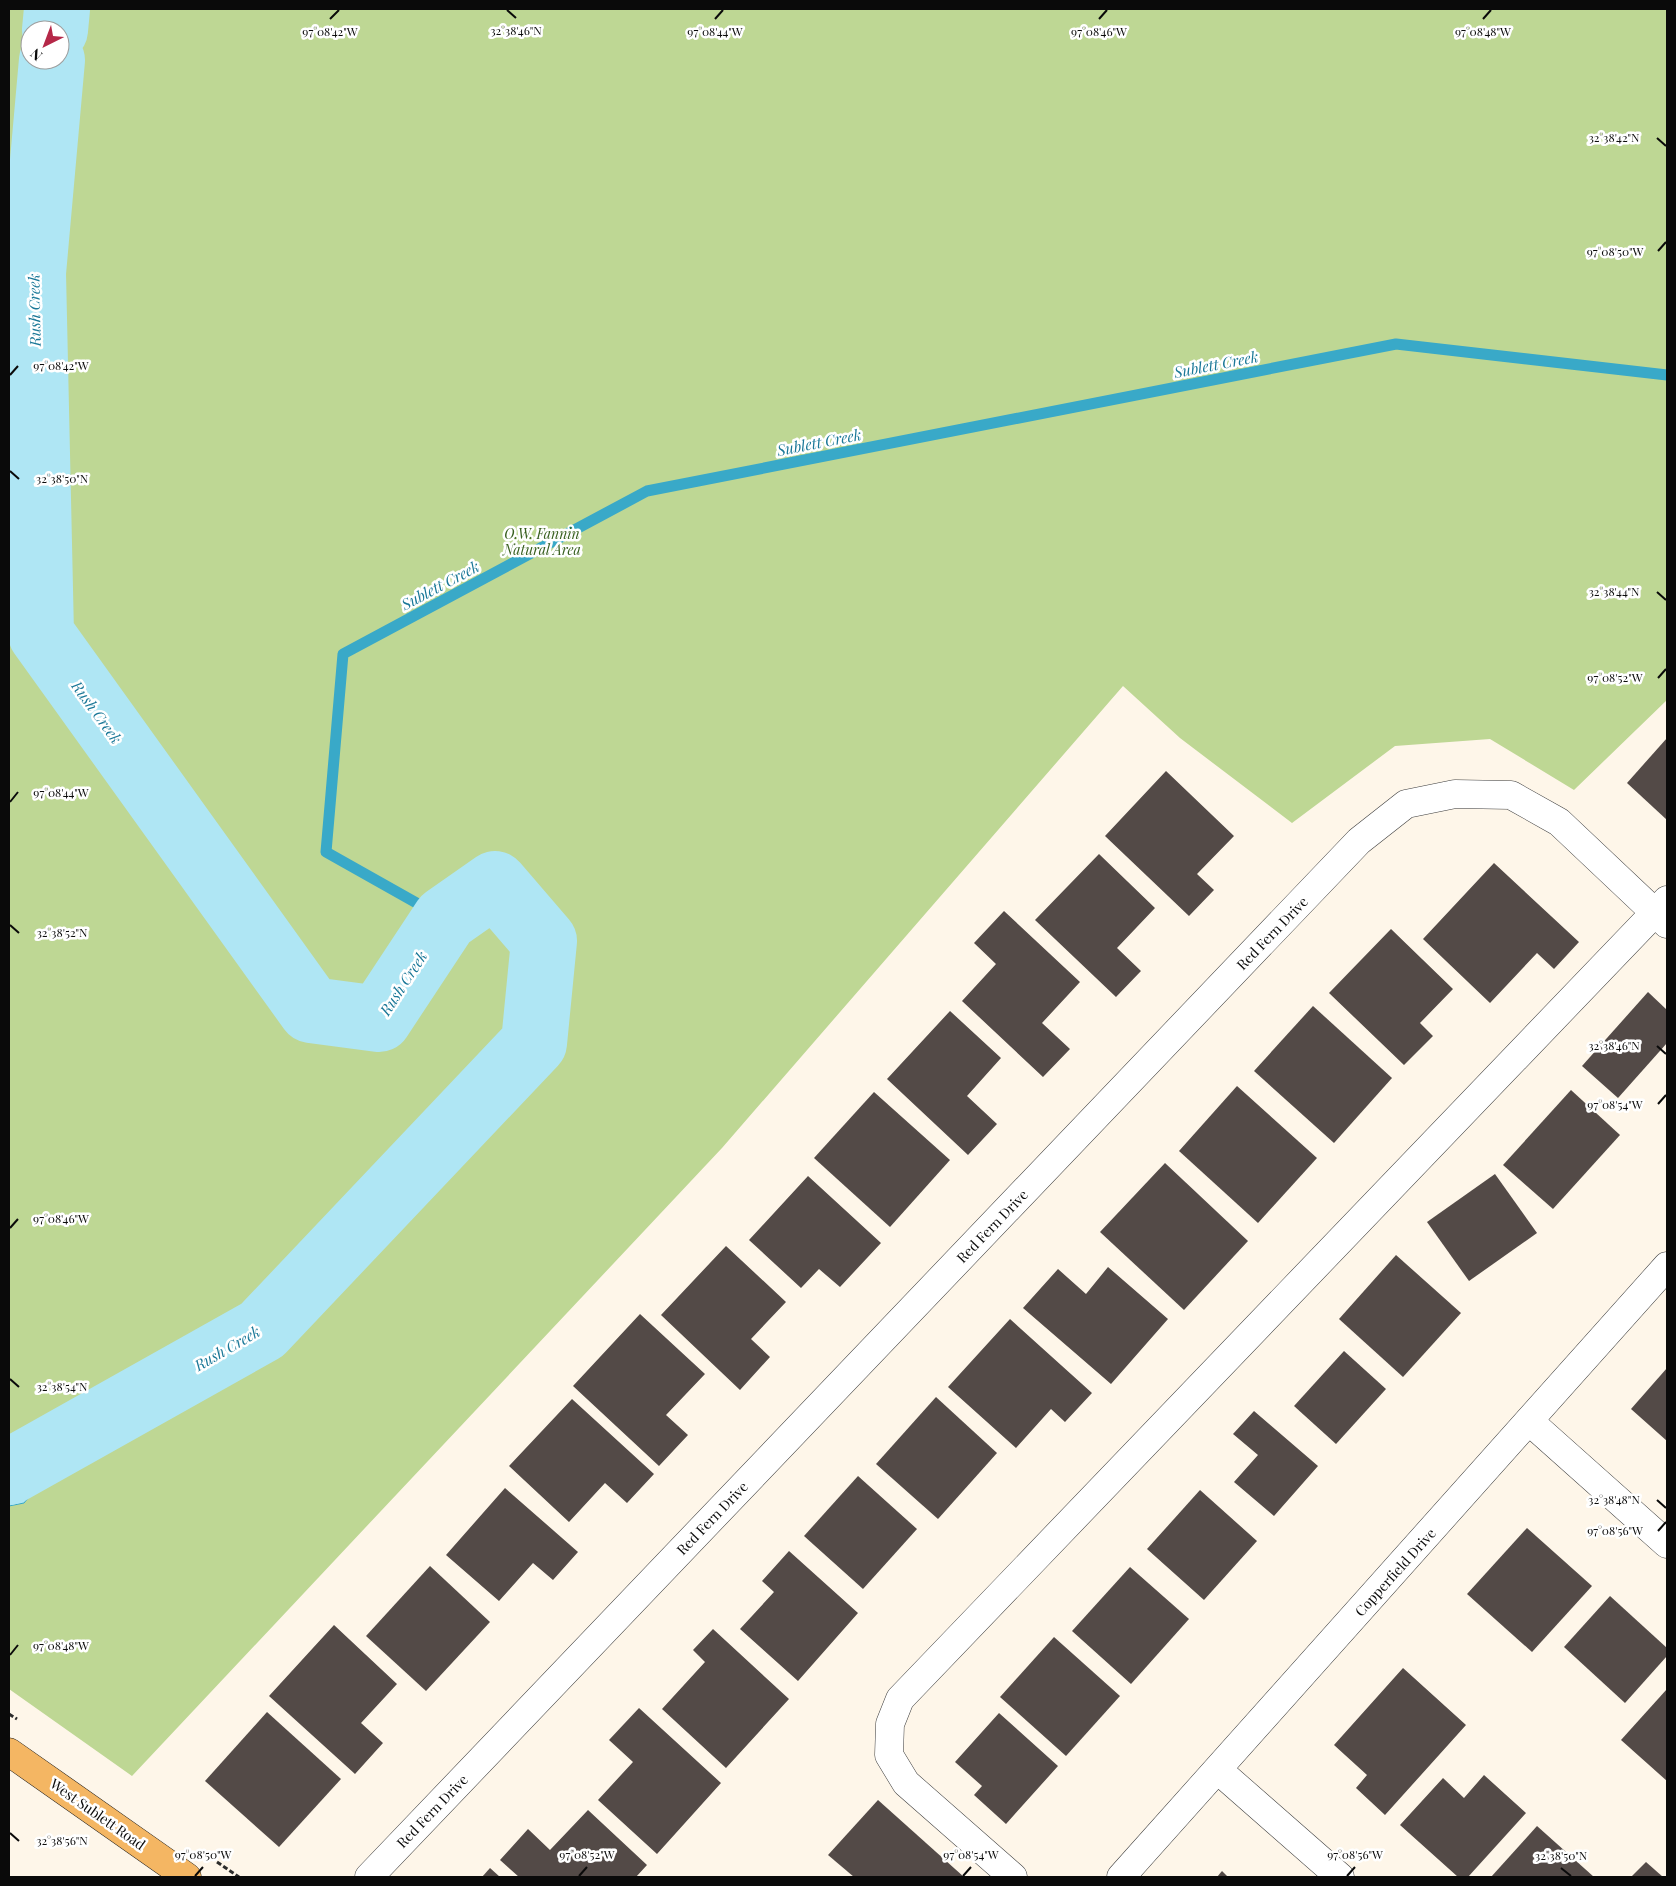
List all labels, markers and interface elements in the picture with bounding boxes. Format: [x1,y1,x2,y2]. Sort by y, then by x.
north arrow [20,20,70,70]
text: 32°38'46"N [490,22,542,38]
text: 97°08'42"W [302,23,358,39]
text: 97°08'44"W [687,23,743,39]
text: 97°08'46"W [1071,23,1127,39]
text: 97°08'48"W [1455,23,1511,39]
text: N [26,45,46,65]
text: 32°38'42"N [1588,129,1640,145]
text: 97°08'50"W [1587,243,1643,259]
water label: Rush Creek [23,273,45,348]
water label: Sublett Creek [1171,346,1260,382]
text: 97°08'42"W [33,357,89,373]
water label: Sublett Creek [774,424,863,460]
text: 32°38'50"N [36,470,89,486]
park label: O.W. Fannin Natural Area [501,524,581,559]
water label: Sublett Creek [397,556,483,614]
text: 32°38'44"N [1588,583,1640,599]
text: 97°08'52"W [1587,669,1643,685]
water label: Rush Creek [67,676,127,748]
text: 97°08'44"W [33,784,89,800]
street label: Red Fern Drive [1232,892,1312,974]
text: 32°38'52"N [36,924,88,940]
water label: Rush Creek [374,947,431,1020]
text: 32°38'46"N [1588,1037,1640,1053]
text: 97°08'54"W [1587,1096,1643,1112]
street label: Red Fern Drive [952,1185,1032,1267]
text: 97°08'46"W [33,1210,89,1226]
water label: Rush Creek [190,1321,264,1375]
text: 32°38'54"N [36,1378,88,1394]
street label: Red Fern Drive [672,1477,752,1559]
text: 32°38'48"N [1588,1491,1640,1507]
text: 97°08'56"W [1587,1522,1643,1538]
street label: Copperfield Drive [1350,1524,1440,1620]
text: 97°08'48"W [33,1637,89,1653]
street label: Red Fern Drive [392,1770,472,1852]
street label: West Sublett Road [46,1773,149,1854]
text: 32°38'56"N [36,1832,88,1848]
text: 97°08'50"W [175,1846,231,1862]
text: 97°08'52"W [559,1846,615,1862]
text: 97°08'54"W [943,1846,999,1862]
text: 97°08'56"W [1327,1846,1383,1862]
text: 32°38'50"N [1535,1847,1588,1863]

